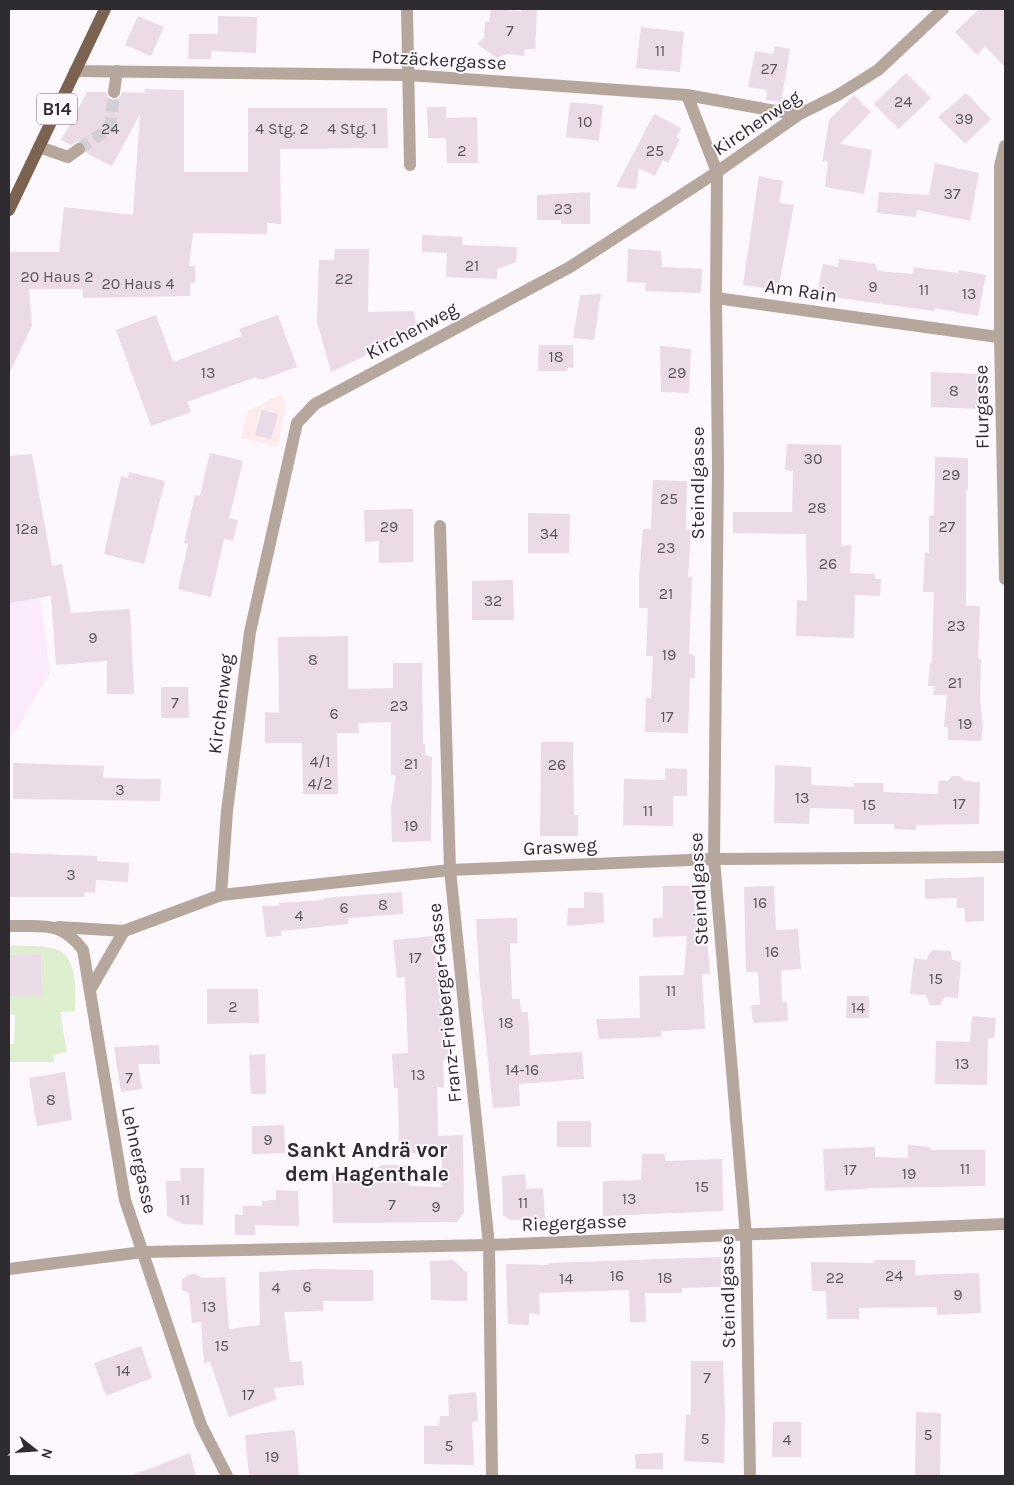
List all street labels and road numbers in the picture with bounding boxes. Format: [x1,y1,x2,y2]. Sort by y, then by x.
street label: Potzäckergasse [371,45,507,75]
street label: Kirchenweg [709,86,805,160]
road number: B14 [37,94,77,125]
street label: Am Rain [764,275,838,307]
street label: Kirchenweg [362,297,462,364]
street label: Flurgasse [970,365,994,449]
street label: Steindlgasse [687,426,709,540]
street label: Kirchenweg [204,652,238,755]
street label: Steindlgasse [685,832,713,946]
street label: Grasweg [523,834,598,860]
street label: Franz-Frieberger-Gasse [424,902,466,1104]
street label: Lehnergasse [117,1104,161,1216]
street label: Riegergasse [521,1210,627,1236]
street label: Steindlgasse [716,1235,740,1349]

